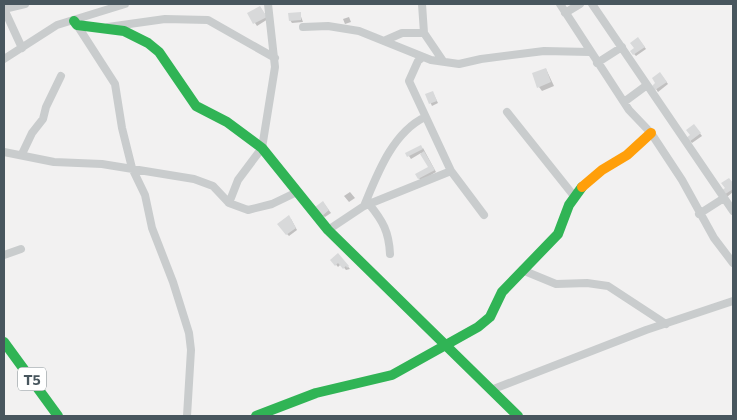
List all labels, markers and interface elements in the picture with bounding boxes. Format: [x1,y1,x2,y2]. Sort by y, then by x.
road number: T5 [18,368,46,390]

